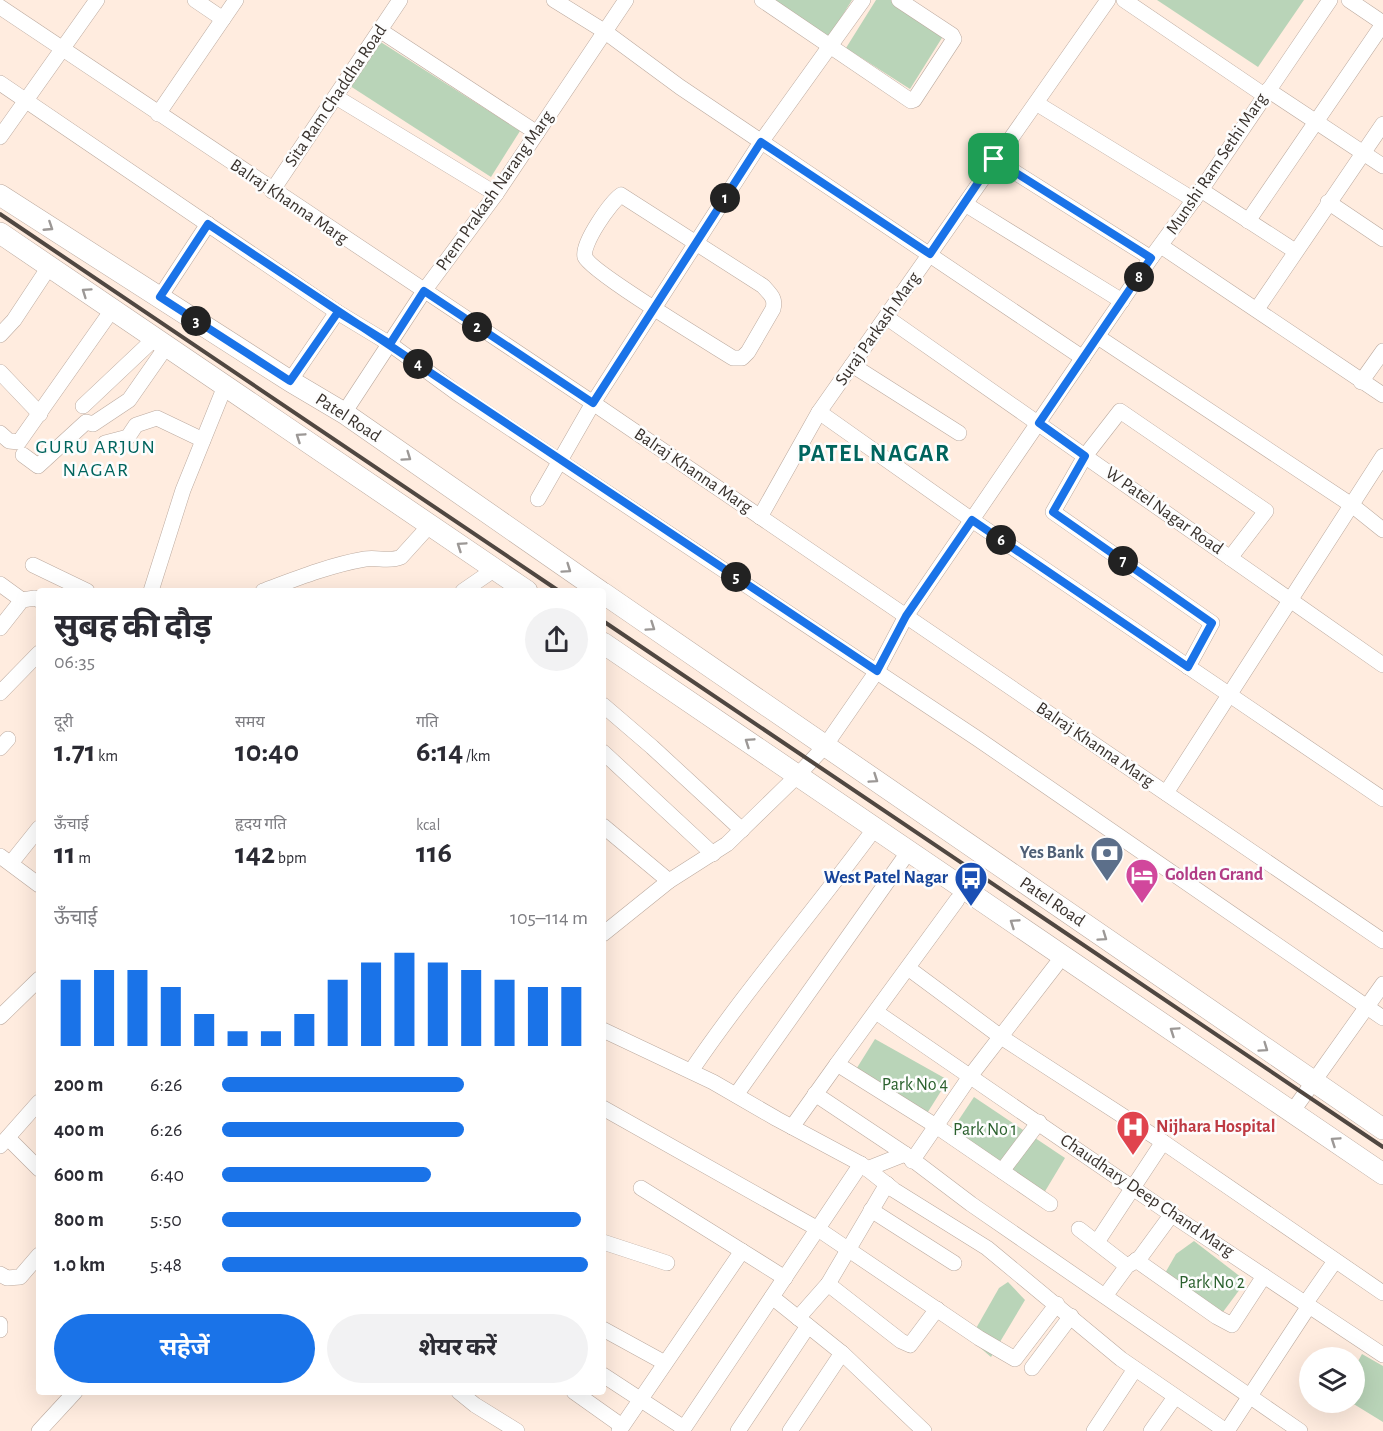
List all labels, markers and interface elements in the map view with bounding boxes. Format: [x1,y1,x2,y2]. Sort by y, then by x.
street label: Sita Ram Chaddha Road [282,22,390,170]
street label: Munshi Ram Sethi Marg [1163,90,1271,238]
street label: Prem Prakash Narang Marg [433,108,557,274]
pin [968,133,1019,184]
icon: arrive [977,142,1010,175]
street label: Balraj Khanna Marg [227,156,351,248]
pin: 1 [710,183,740,213]
text: 1 [722,190,728,206]
one-way arrow [43,219,53,231]
pin: 8 [1124,262,1154,292]
street label: Suraj Parkash Marg [832,269,924,389]
text: 8 [1135,269,1143,285]
one-way arrow [82,288,93,299]
pin: 3 [181,306,211,336]
pin: 2 [462,312,492,342]
text: 3 [193,313,199,329]
text: 2 [473,319,481,335]
pin: 4 [403,349,433,379]
text: 4 [414,356,422,372]
street label: Patel Road [312,390,384,446]
street label: Balraj Khanna Marg [631,425,755,517]
one-way arrow [295,433,306,444]
district label: GURU ARJUN NAGAR [35,437,157,480]
district label: PATEL NAGAR [797,442,951,466]
one-way arrow [401,450,412,461]
street label: W Patel Nagar Road [1102,464,1226,558]
pin: 6 [986,525,1016,555]
text: 6 [997,532,1005,548]
one-way arrow [457,542,468,553]
pin: 7 [1108,546,1138,576]
text: 7 [1120,553,1126,569]
one-way arrow [561,562,572,573]
pin: 5 [721,562,751,592]
text: 5 [733,569,739,585]
button: share [525,608,588,671]
text: सुबह की दौड़ [54,611,212,644]
one-way arrow [644,620,655,631]
text: 06:35 [54,652,95,672]
street label: Balraj Khanna Marg [1033,699,1157,791]
text: दूरी [54,714,73,730]
text: समय [235,714,265,730]
text: गति [416,714,438,730]
text: 1.71 [54,737,95,767]
text: 10:40 [235,737,299,767]
text: 6:14 [416,737,463,767]
one-way arrow [745,738,756,749]
text: km [95,748,118,764]
text: /km [463,748,491,764]
one-way arrow [867,772,878,783]
text: ऊँचाई [54,816,89,832]
text: हृदय गति [235,816,287,832]
text: kcal [416,817,440,833]
bank icon: Yes Bank [1089,835,1125,882]
text: 116 [416,838,452,868]
text: 11 [54,839,76,869]
text: 142 [235,839,275,869]
place label: Yes Bank [1020,844,1084,862]
text: m [76,850,91,866]
text: bpm [275,850,307,866]
hotel icon: Golden Grand [1124,857,1160,904]
bus stop icon: West Patel Nagar [953,860,989,907]
place label: Golden Grand [1165,866,1264,884]
place label: West Patel Nagar [824,869,949,887]
street label: Patel Road [1016,874,1088,930]
text: ऊँचाई [54,908,97,928]
text: 105–114 m [510,908,588,928]
one-way arrow [1010,919,1021,930]
one-way arrow [1097,930,1108,941]
one-way arrow [1169,1027,1180,1038]
one-way arrow [1257,1041,1268,1052]
text: 200 m [54,1075,103,1095]
text: 6:26 [150,1075,182,1095]
park label: Park No 4 [882,1076,949,1094]
hospital icon: Nijhara Hospital [1115,1109,1151,1156]
place label: Nijhara Hospital [1156,1118,1275,1136]
text: 400 m [54,1120,104,1140]
text: 6:26 [150,1120,182,1140]
park label: Park No 1 [953,1121,1017,1139]
street label: Chaudhary Deep Chand Marg [1057,1131,1237,1261]
one-way arrow [1330,1137,1341,1148]
text: 600 m [54,1165,104,1185]
text: 6:40 [150,1165,184,1185]
text: 800 m [54,1210,104,1230]
text: 5:50 [150,1210,182,1230]
text: 1.0 km [54,1255,105,1275]
text: 5:48 [150,1255,182,1275]
park label: Park No 2 [1179,1274,1245,1292]
button: सहेजें [54,1314,315,1383]
button: शेयर करें [327,1314,588,1383]
map controls [1299,1347,1365,1413]
button: layers [1299,1347,1365,1413]

